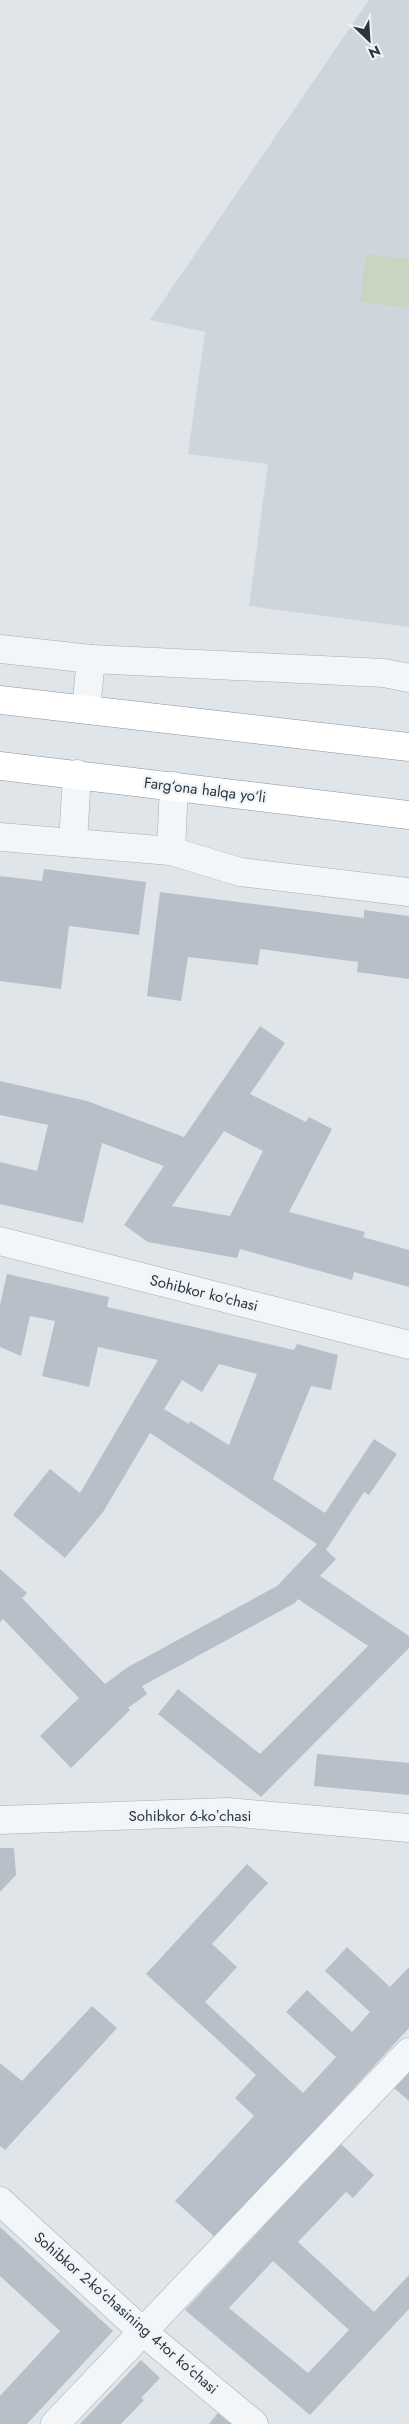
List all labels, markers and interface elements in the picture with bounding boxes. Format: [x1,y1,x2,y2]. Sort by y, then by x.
north arrow [344,15,394,65]
text: N [365,40,384,63]
street label: Farg‘ona halqa yo‘li [143,772,267,808]
street label: Sohibkor ko'chasi [148,1269,260,1317]
street label: Sohibkor 6-koʼchasi [129,1805,251,1827]
street label: Sohibkor 2-ko‘chasining 4-tor ko‘chasi [29,2227,223,2399]

